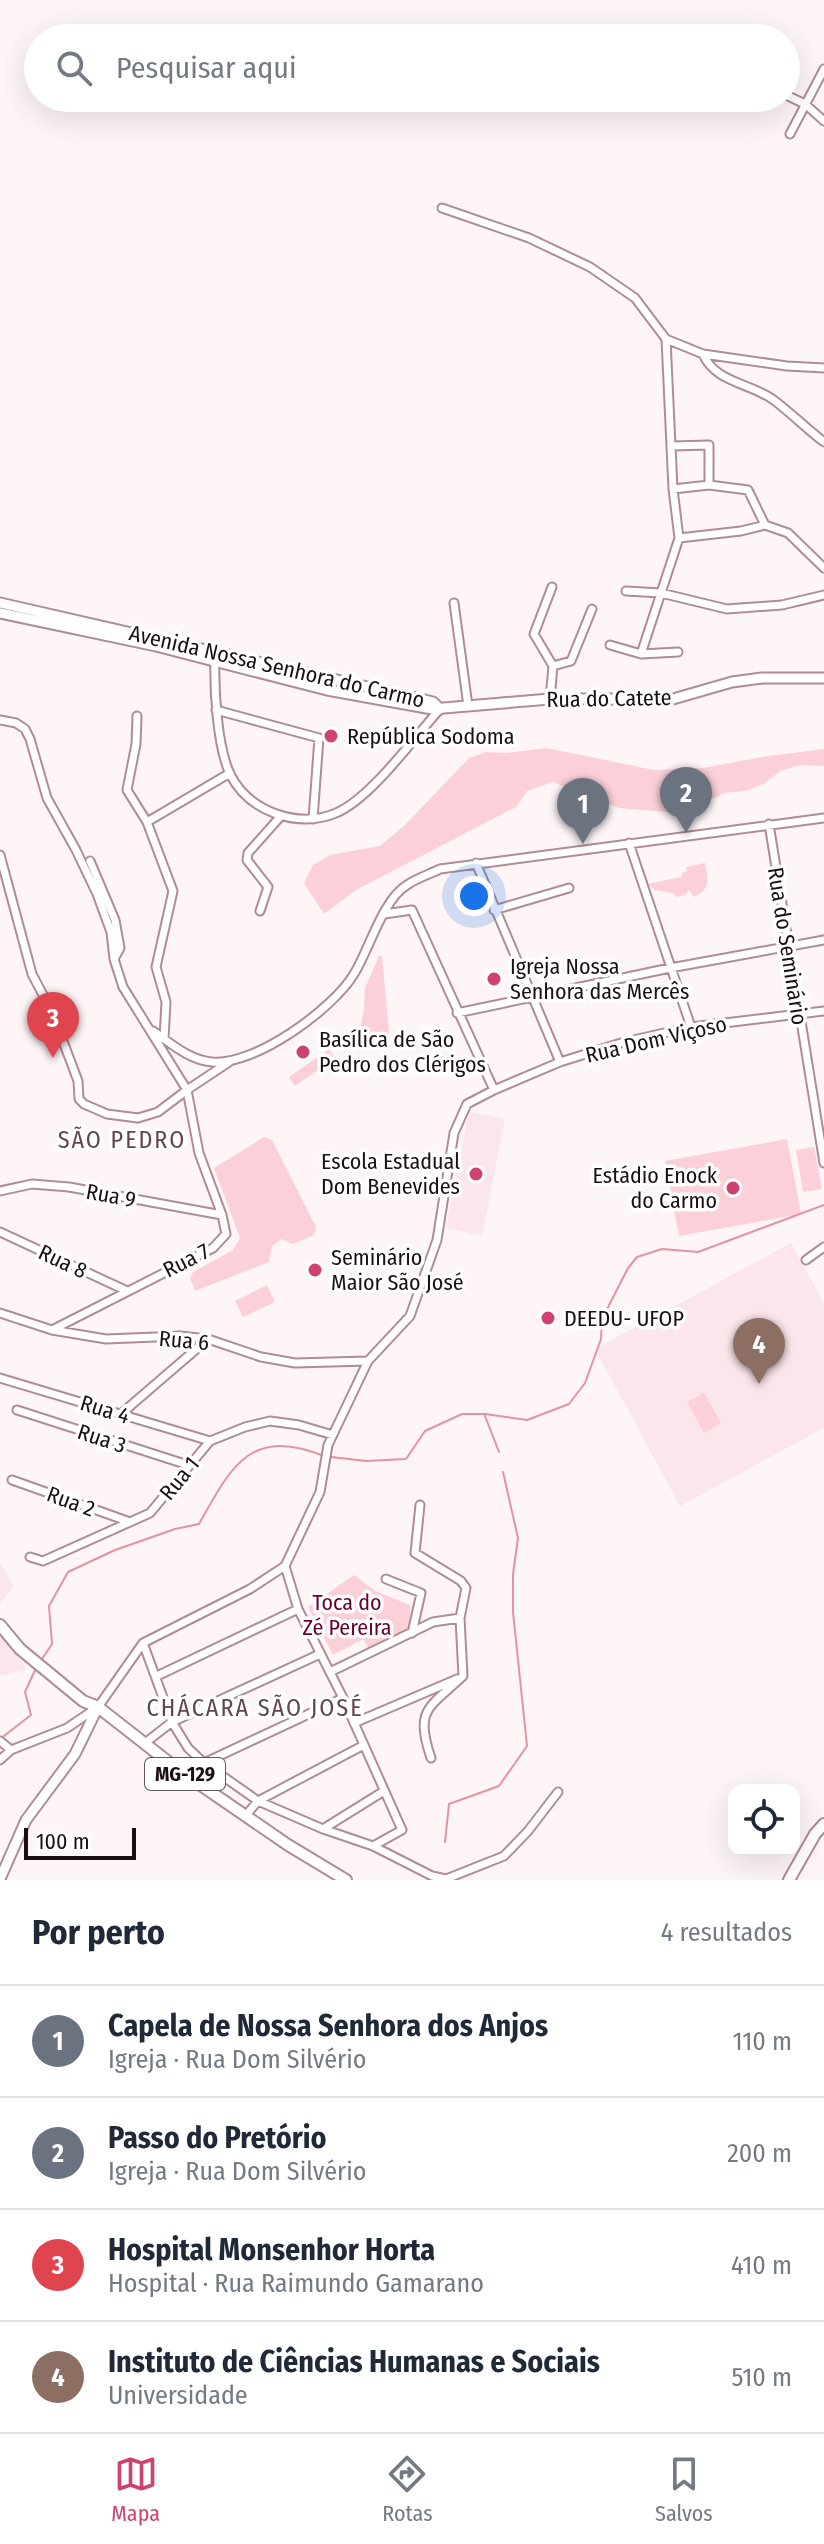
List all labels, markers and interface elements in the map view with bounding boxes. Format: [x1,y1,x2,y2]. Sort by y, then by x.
search box [24,24,800,112]
icon: search [52,46,96,90]
text: Pesquisar aqui [116,50,297,86]
street label: Avenida Nossa Senhora do Carmo [127,619,427,714]
street label: Rua do Catete [546,684,672,713]
place label: República Sodoma [347,723,515,750]
marker: República Sodoma [322,727,340,745]
pin: 2 [660,767,712,833]
pin: 1 [557,778,609,844]
street label: Rua do Seminário [762,865,813,1027]
your location [454,876,494,916]
place label: Igreja Nossa Senhora das Mercês [510,953,689,1005]
marker: Igreja Nossa Senhora das Mercês [485,970,503,988]
pin: 3 [27,992,79,1058]
street label: Rua Dom Viçoso [583,1010,729,1069]
place label: Basílica de São Pedro dos Clérigos [319,1026,486,1078]
marker: Basílica de São Pedro dos Clérigos [294,1043,312,1061]
district label: SÃO PEDRO [58,1126,186,1154]
place label: Escola Estadual Dom Benevides [321,1148,460,1200]
place label: Estádio Enock do Carmo [593,1162,718,1214]
marker: Escola Estadual Dom Benevides [467,1165,485,1183]
street label: Rua 9 [84,1178,138,1213]
marker: Estádio Enock do Carmo [724,1179,742,1197]
street label: Rua 7 [159,1237,214,1283]
street label: Rua 8 [34,1239,91,1284]
place label: Seminário Maior São José [331,1244,464,1296]
marker: Seminário Maior São José [306,1261,324,1279]
place label: DEEDU- UFOP [564,1305,684,1332]
marker: DEEDU- UFOP [539,1309,557,1327]
pin: 4 [733,1318,785,1384]
street label: Rua 6 [158,1325,210,1356]
street label: Rua 4 [77,1389,133,1430]
street label: Rua 3 [74,1418,129,1459]
street label: Rua 1 [154,1451,205,1505]
street label: Rua 2 [43,1480,99,1523]
park label: Toca do Zé Pereira [303,1589,391,1641]
district label: CHÁCARA SÃO JOSÉ [147,1693,363,1722]
road number: MG-129 [145,1758,225,1790]
map controls [728,1784,800,1856]
button: locate [728,1784,800,1856]
scale bar [24,1824,136,1860]
text: 100 m [36,1828,90,1855]
text: Por perto [32,1912,165,1953]
text: 4 resultados [661,1917,792,1948]
text: Capela de Nossa Senhora dos Anjos [108,2008,548,2044]
text: 1 [53,2026,64,2057]
text: 110 m [732,2026,792,2057]
text: Igreja · Rua Dom Silvério [108,2044,366,2075]
text: Passo do Pretório [108,2120,327,2156]
text: 2 [52,2138,64,2169]
text: 200 m [727,2138,792,2169]
text: Igreja · Rua Dom Silvério [108,2156,366,2187]
text: Hospital Monsenhor Horta [108,2232,435,2268]
text: 3 [52,2250,64,2281]
text: 410 m [731,2250,792,2281]
text: Hospital · Rua Raimundo Gamarano [108,2268,484,2299]
text: Instituto de Ciências Humanas e Sociais [108,2344,600,2380]
text: 4 [51,2362,65,2393]
text: 510 m [732,2362,792,2393]
text: Universidade [108,2380,248,2411]
tab: Mapa [111,2452,160,2527]
tab: Rotas [382,2452,433,2527]
tab: Salvos [655,2452,713,2527]

